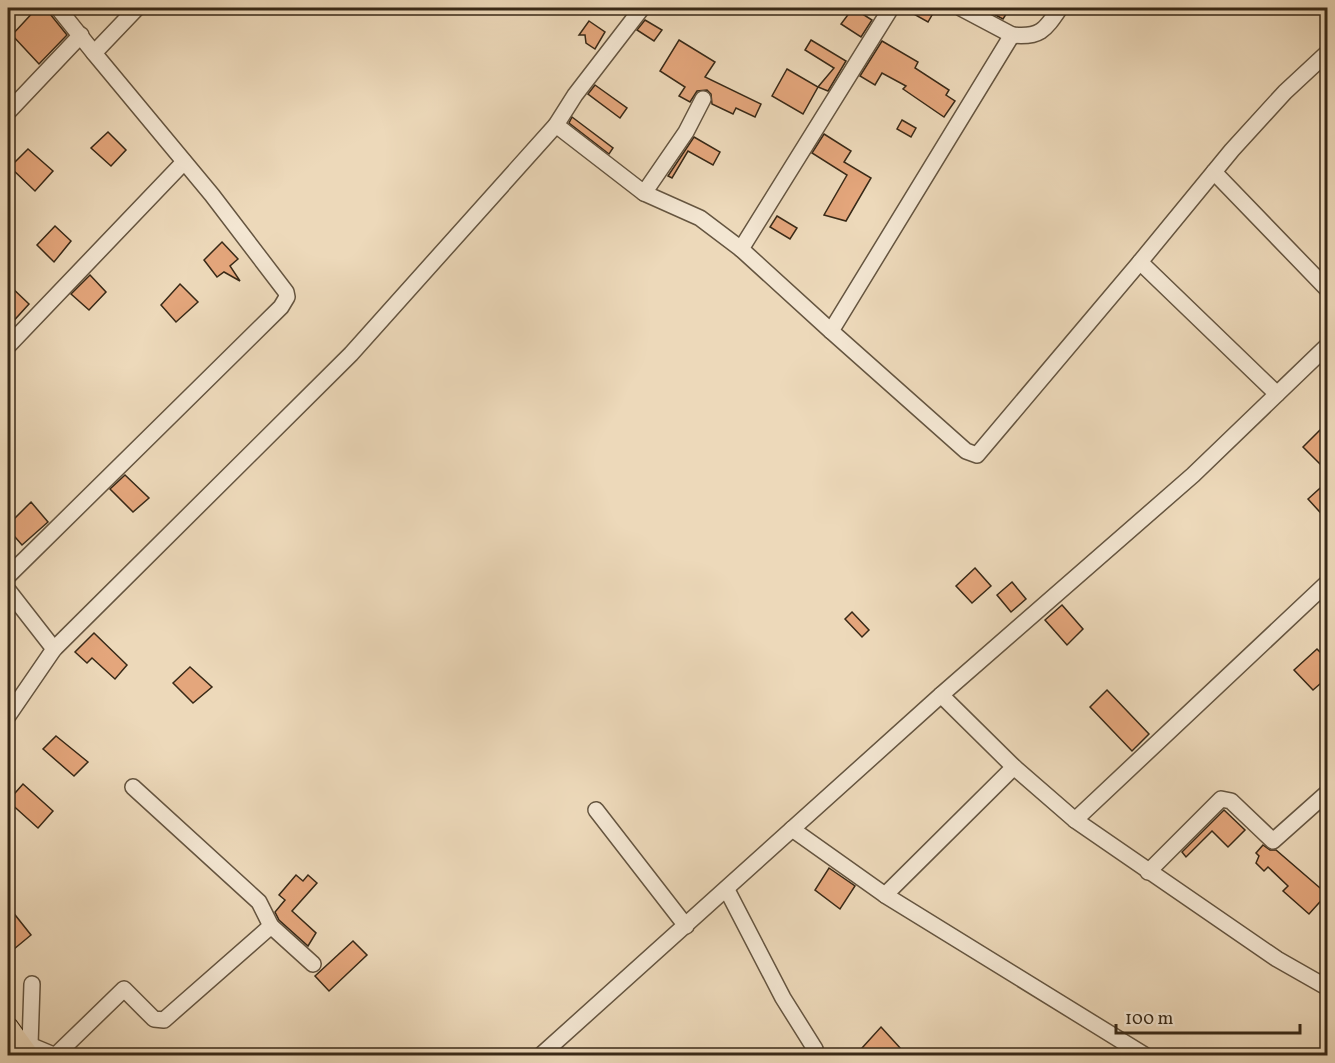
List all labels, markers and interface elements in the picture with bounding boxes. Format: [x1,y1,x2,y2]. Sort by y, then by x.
scale bar [1116,997,1300,1035]
text: 100 m [1125,1007,1174,1032]

